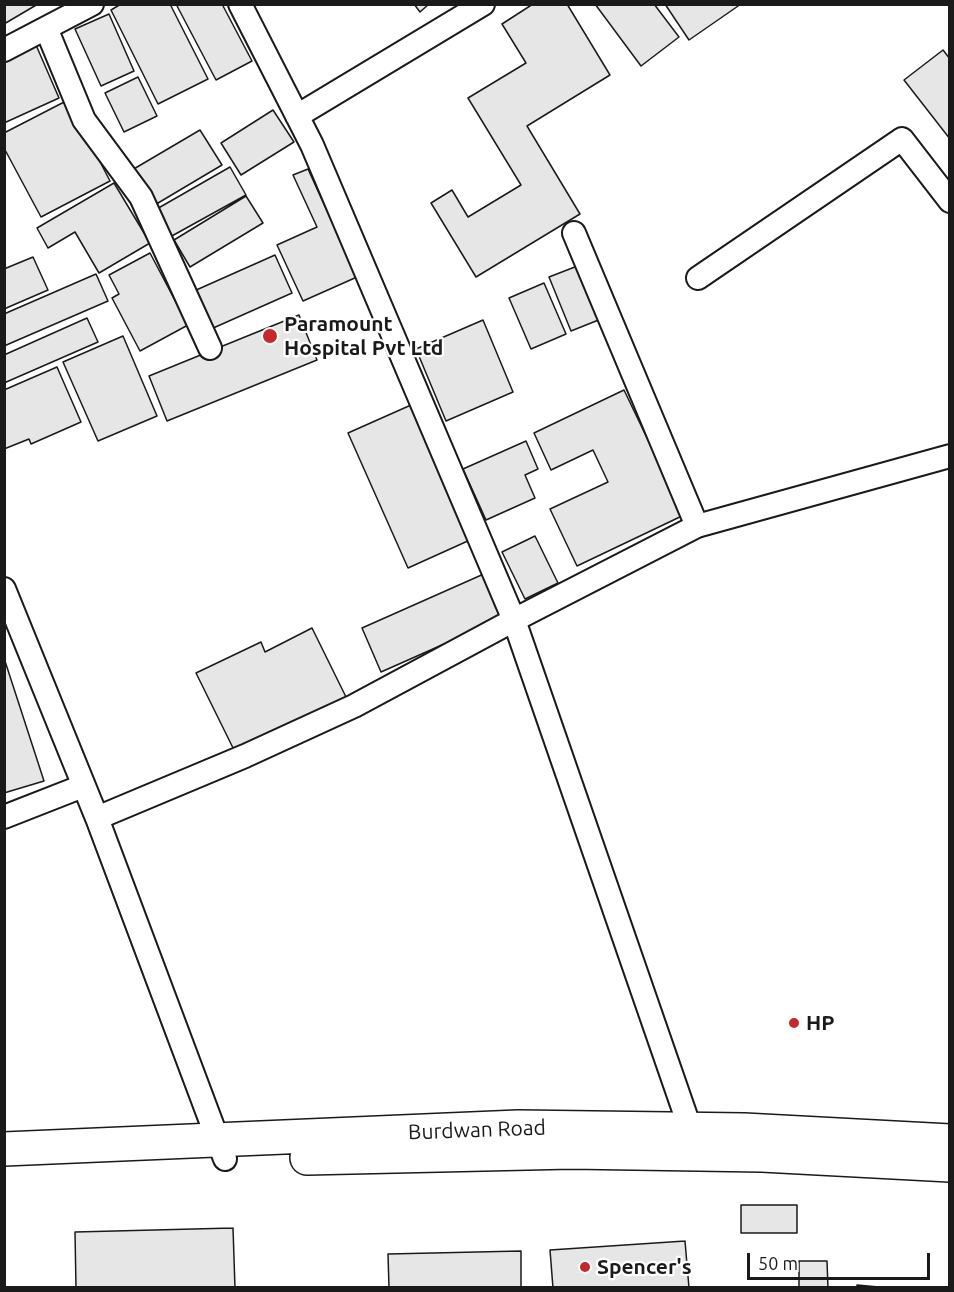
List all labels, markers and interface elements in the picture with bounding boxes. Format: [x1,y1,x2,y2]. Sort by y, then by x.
place label: Paramount Hospital Pvt Ltd [284,311,443,361]
marker: Paramount Hospital Pvt Ltd [261,327,279,345]
place label: HP [806,1010,835,1036]
marker: HP [787,1016,801,1030]
street label: Burdwan Road [408,1115,546,1145]
scale bar [750,1241,933,1279]
text: 50 m [758,1253,798,1273]
place label: Spencer's [597,1254,692,1280]
marker: Spencer's [578,1260,592,1274]

